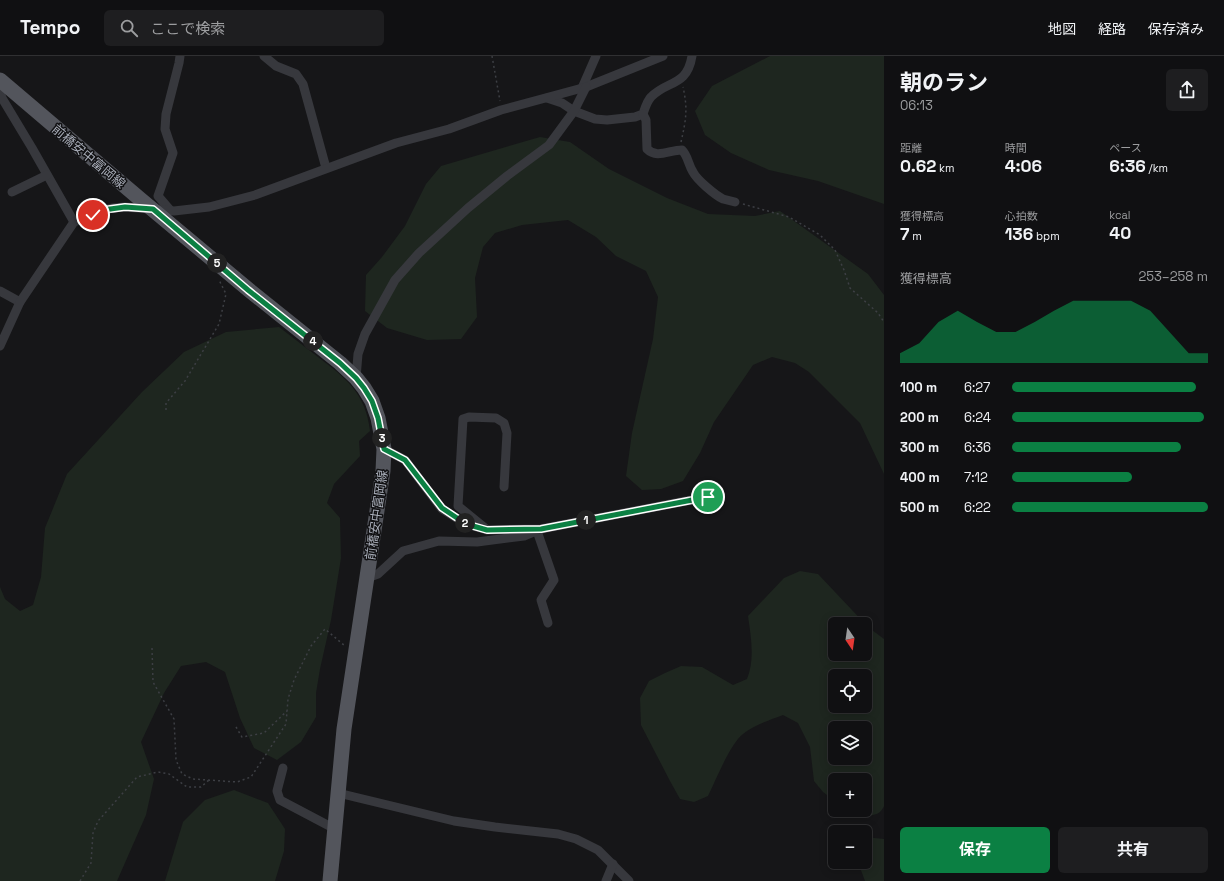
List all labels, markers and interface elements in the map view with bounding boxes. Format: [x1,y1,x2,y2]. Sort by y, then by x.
search box [104,10,384,46]
text: Tempo [20,15,80,40]
icon: search [118,17,140,39]
text: ここで検索 [150,19,225,38]
text: 地図 [1048,20,1076,38]
text: 経路 [1098,20,1126,38]
text: 保存済み [1148,20,1204,38]
text: 朝のラン [900,68,988,96]
button: share [1166,69,1208,111]
text: 06:13 [900,97,933,114]
street label: 前橋安中富岡線 [48,121,129,192]
text: 距離 [900,141,922,155]
text: 時間 [1005,141,1027,155]
text: ペース [1109,141,1142,155]
text: 0.62 [900,155,936,177]
text: 4:06 [1005,155,1042,177]
text: 6:36 [1109,155,1146,177]
text: km [936,161,954,175]
text: /km [1146,161,1168,175]
pin [76,198,110,232]
icon: check [82,204,104,226]
text: kcal [1109,208,1131,222]
text: 獲得標高 [900,209,944,223]
text: 心拍数 [1005,209,1038,223]
text: 40 [1109,222,1131,244]
text: 7 [900,223,909,245]
text: 136 [1005,223,1033,245]
text: m [909,229,922,243]
text: bpm [1033,229,1060,243]
pin: 5 [207,253,227,273]
text: 5 [214,256,220,270]
text: 253–258 m [1138,268,1208,285]
text: 獲得標高 [900,270,952,287]
pin: 4 [303,331,323,351]
text: 4 [310,334,317,348]
text: 100 m [900,379,937,396]
text: 6:27 [964,379,990,396]
text: 200 m [900,409,939,426]
text: 6:24 [964,409,991,426]
pin: 3 [372,428,392,448]
text: 3 [379,431,385,445]
text: 300 m [900,439,939,456]
text: 6:36 [964,439,991,456]
street label: 前橋安中富岡線 [362,469,391,561]
text: 400 m [900,469,940,486]
text: 7:12 [964,469,988,486]
pin [691,480,725,514]
icon: arrive [697,486,719,508]
text: 500 m [900,499,939,516]
text: 6:22 [964,499,991,516]
pin: 1 [576,510,596,530]
pin: 2 [455,513,475,533]
text: 1 [584,513,588,527]
text: 2 [462,516,468,530]
north arrow [828,617,872,661]
map controls [828,617,872,869]
button: locate [828,669,872,713]
button: layers [828,721,872,765]
button: + [828,773,872,817]
button: − [828,825,872,869]
button: 保存 [900,827,1050,873]
button: 共有 [1058,827,1208,873]

